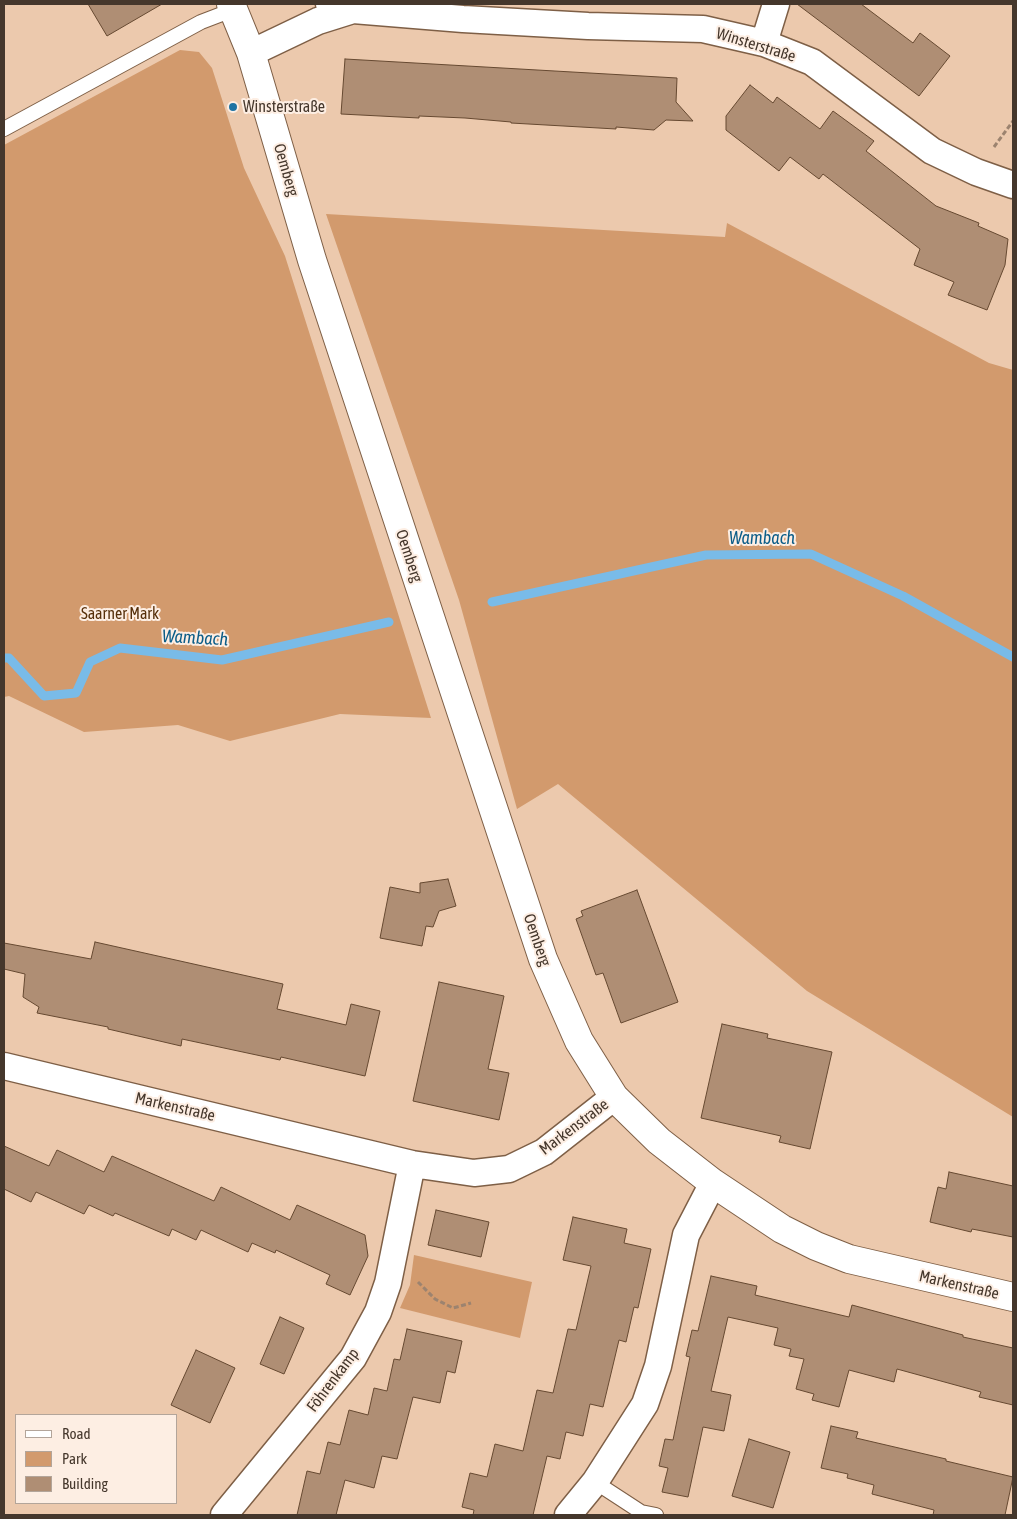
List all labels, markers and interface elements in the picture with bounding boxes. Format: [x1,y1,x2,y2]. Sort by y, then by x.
street label: Winsterstraße [714,24,798,66]
place label: Winsterstraße [243,97,325,117]
marker: Winsterstraße [227,101,239,113]
street label: Oemberg [269,141,303,199]
street label: Oemberg [392,527,426,585]
water label: Wambach [729,527,795,549]
park label: Saarner Mark [81,604,159,624]
water label: Wambach [161,625,229,651]
street label: Oemberg [519,911,555,969]
street label: Markenstraße [133,1088,217,1126]
street label: Markenstraße [536,1095,612,1159]
street label: Markenstraße [917,1266,1001,1304]
street label: Föhrenkamp [303,1344,363,1416]
legend [15,1414,178,1504]
text: Road [62,1425,91,1442]
text: Park [62,1450,87,1467]
text: Building [62,1475,108,1492]

